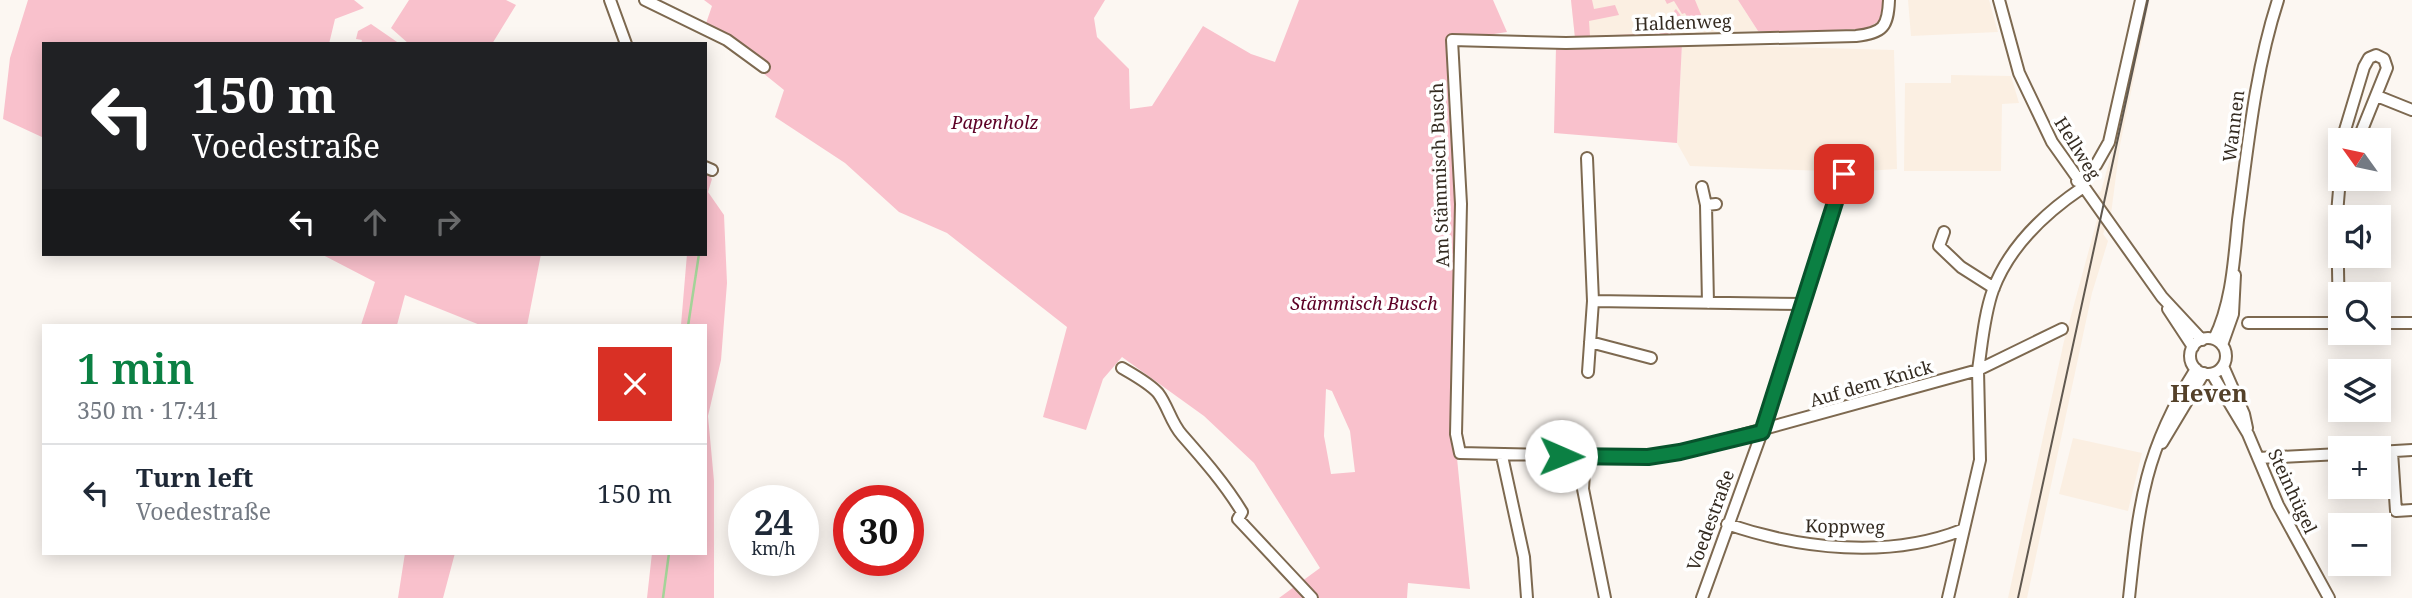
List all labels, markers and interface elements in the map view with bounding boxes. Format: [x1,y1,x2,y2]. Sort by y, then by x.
street label: Haldenweg [1634,8,1732,36]
text: 150 m [192,61,336,127]
icon: left [77,70,168,161]
street label: Am Stämmisch Busch [1424,82,1454,268]
street label: Wannen [2217,88,2249,163]
park label: Papenholz [950,110,1039,134]
street label: Hellweg [2049,112,2107,184]
text: Voedestraße [192,124,380,167]
north arrow [2328,128,2390,191]
map controls [2328,128,2391,576]
pin [1814,144,1874,204]
icon: arrive [1825,155,1863,193]
icon: left [283,203,321,241]
icon: ahead [356,203,394,241]
icon: right [429,203,467,241]
button: sound [2328,205,2391,268]
button: search [2328,282,2391,345]
park label: Stämmisch Busch [1290,291,1438,315]
text: 1 min [77,339,194,396]
button: close [598,347,672,421]
street label: Auf dem Knick [1807,354,1936,412]
button: layers [2328,359,2391,422]
district label: Heven [2170,376,2248,409]
text: 350 m · 17:41 [77,394,219,426]
position arrow [1524,419,1598,493]
button: + [2328,436,2391,499]
street label: Steinhügel [2263,445,2323,538]
text: Turn left [136,459,253,495]
street label: Voedestraße [1681,466,1739,574]
icon: left [77,474,115,512]
text: 150 m [597,475,672,511]
speed limit sign: 30 [833,485,924,576]
text: Voedestraße [136,495,271,527]
text: 24 [754,498,793,545]
street label: Koppweg [1805,513,1885,539]
button: − [2328,513,2391,576]
text: km/h [751,536,796,560]

